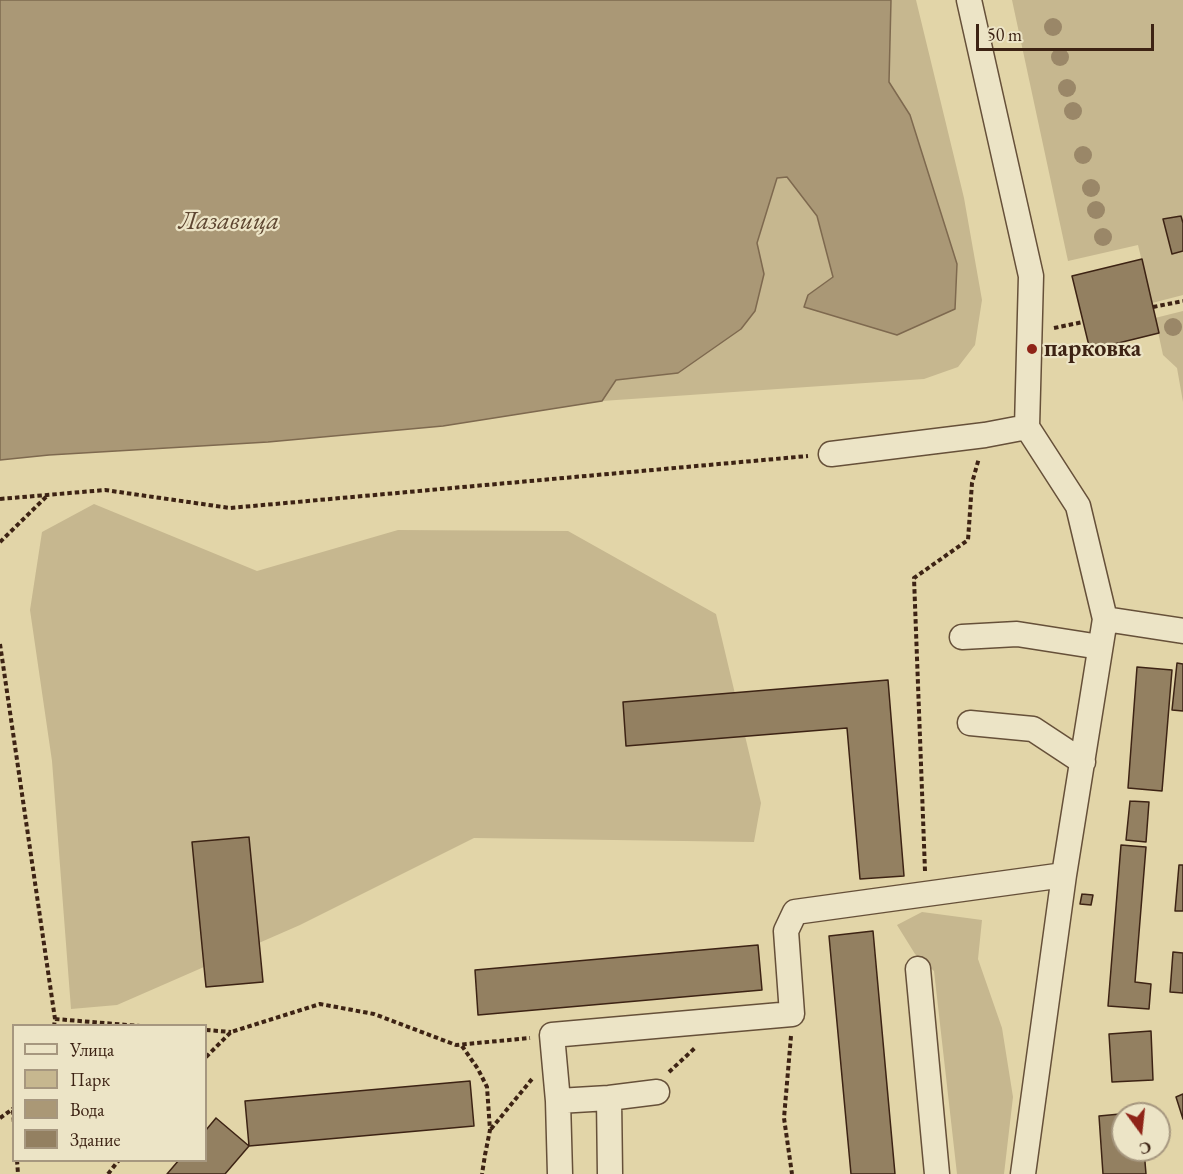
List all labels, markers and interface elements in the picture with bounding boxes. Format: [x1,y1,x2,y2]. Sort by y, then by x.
scale bar [979,12,1158,50]
text: 50 m [987,23,1022,46]
water label: Лазавица [179,206,279,238]
place label: парковка [1044,335,1141,363]
marker: парковка [1025,342,1039,356]
legend [12,1024,207,1162]
text: Улица [70,1038,114,1061]
text: Парк [70,1068,110,1091]
text: Вода [70,1098,104,1121]
north arrow [1111,1102,1171,1162]
text: Здание [70,1128,120,1151]
text: С [1137,1136,1153,1160]

